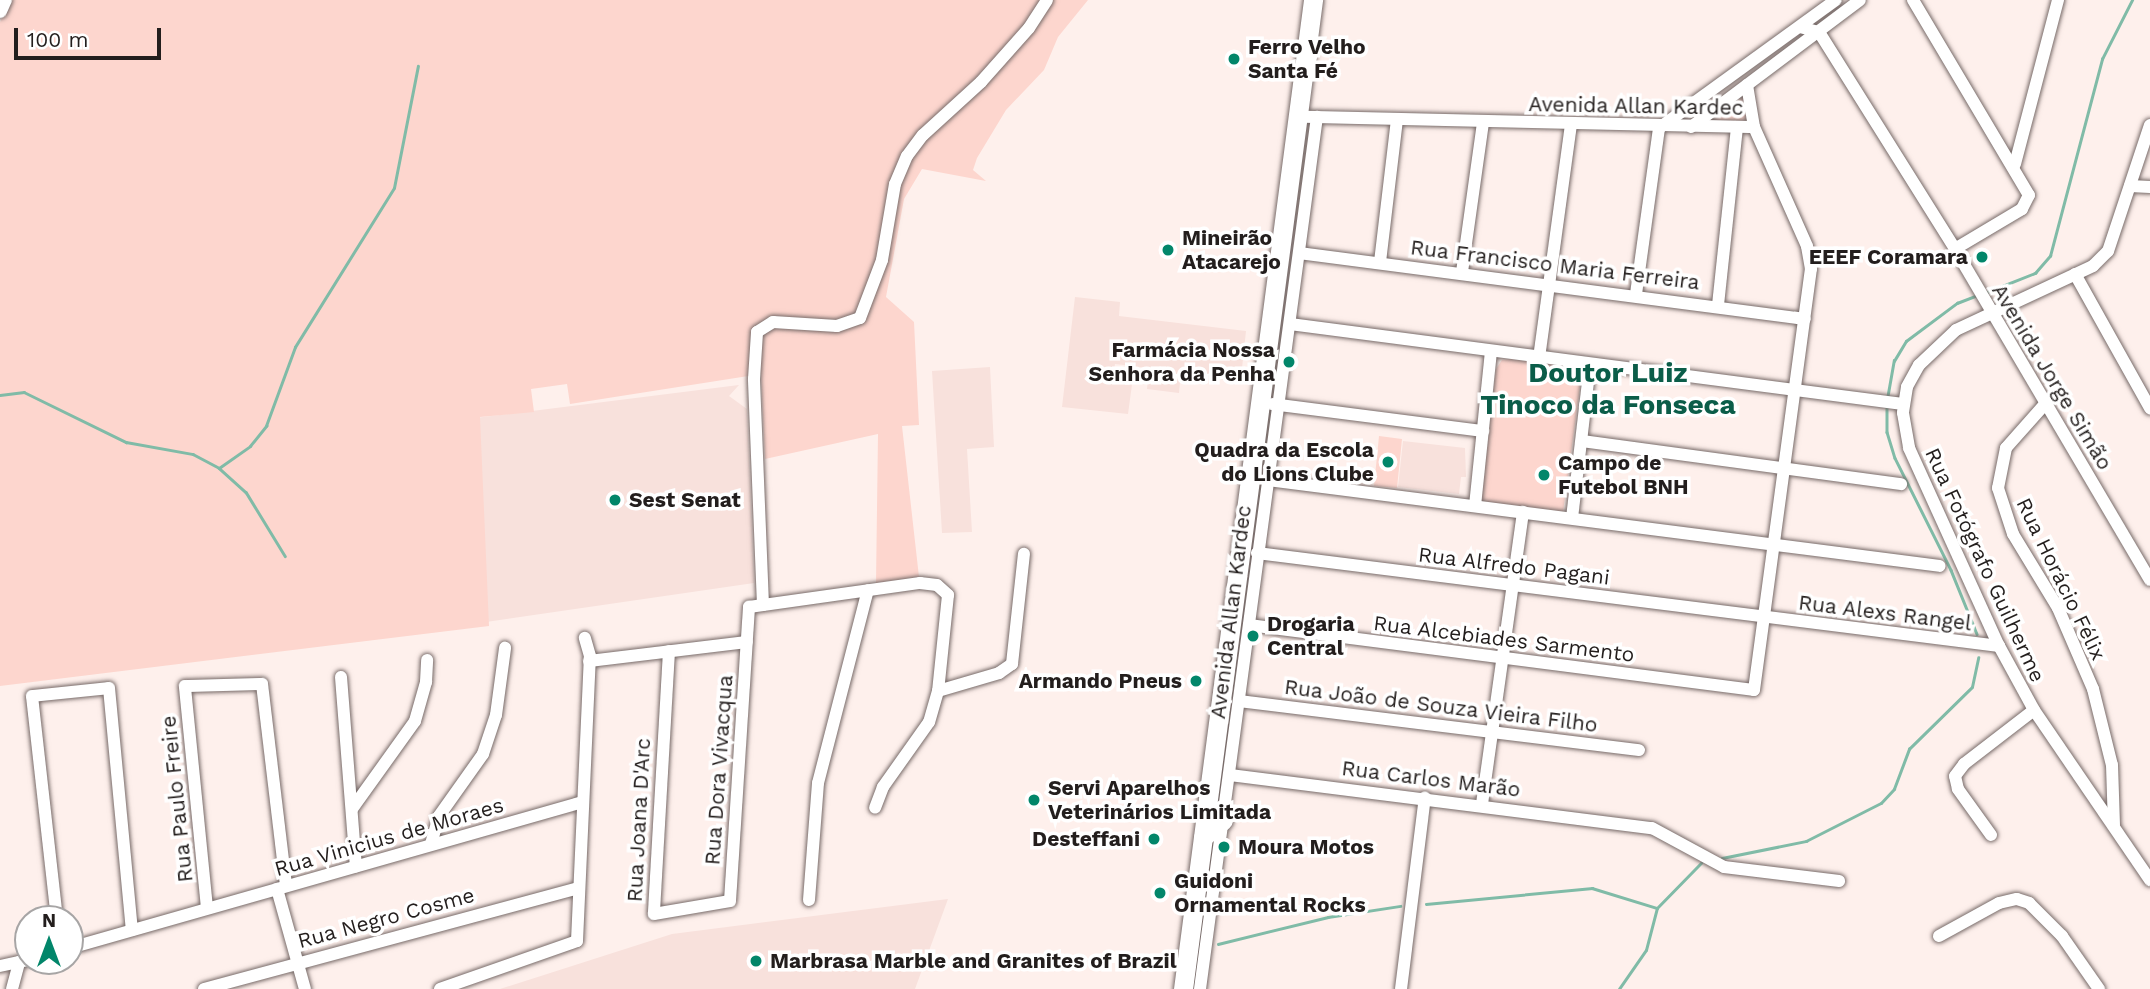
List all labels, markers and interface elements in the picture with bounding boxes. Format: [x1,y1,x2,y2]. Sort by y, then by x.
scale bar [18,14,164,58]
text: 100 m [27,27,89,52]
place label: Ferro Velho Santa Fé [1248,34,1366,84]
marker: Ferro Velho Santa Fé [1226,51,1242,67]
street label: Avenida Allan Kardec [1528,92,1744,120]
place label: Mineirão Atacarejo [1182,225,1281,275]
street label: Rua Francisco Maria Ferreira [1408,235,1702,295]
marker: Mineirão Atacarejo [1160,242,1176,258]
place label: EEEF Coramara [1808,244,1968,270]
marker: EEEF Coramara [1974,249,1990,265]
street label: Avenida Jorge Simão [1986,279,2118,475]
place label: Farmácia Nossa Senhora da Penha [1088,337,1275,387]
marker: Farmácia Nossa Senhora da Penha [1281,354,1297,370]
district label: Doutor Luiz Tinoco da Fonseca [1480,356,1736,422]
place label: Quadra da Escola do Lions Clube [1194,437,1374,487]
street label: Rua Fotógrafo Guilherme [1919,444,2051,686]
place label: Campo de Futebol BNH [1558,450,1689,500]
marker: Quadra da Escola do Lions Clube [1380,454,1396,470]
marker: Campo de Futebol BNH [1536,467,1552,483]
place label: Sest Senat [629,487,741,513]
marker: Sest Senat [607,492,623,508]
street label: Rua Horácio Félix [2011,494,2111,664]
street label: Avenida Allan Kardec [1205,503,1257,721]
street label: Rua Alfredo Pagani [1416,542,1612,590]
street label: Rua Alexs Rangel [1796,590,1974,636]
street label: Rua Alcebiades Sarmento [1371,610,1637,668]
place label: Drogaria Central [1267,611,1355,661]
marker: Drogaria Central [1245,628,1261,644]
place label: Armando Pneus [1019,668,1182,694]
street label: Rua Dora Vivacqua [700,673,738,867]
marker: Armando Pneus [1188,673,1204,689]
street label: Rua João de Souza Vieira Filho [1282,674,1600,738]
street label: Rua Paulo Freire [156,714,198,884]
street label: Rua Joana D'Arc [622,737,656,903]
street label: Rua Carlos Marão [1340,756,1522,802]
place label: Servi Aparelhos Veterinários Limitada [1048,775,1271,825]
street label: Rua Vinicius de Moraes [271,792,507,882]
marker: Servi Aparelhos Veterinários Limitada [1026,792,1042,808]
place label: Desteffani [1032,826,1140,852]
marker: Desteffani [1146,831,1162,847]
place label: Moura Motos [1238,834,1374,860]
marker: Moura Motos [1216,839,1232,855]
place label: Guidoni Ornamental Rocks [1174,868,1366,918]
street label: Rua Negro Cosme [295,882,477,954]
marker: Guidoni Ornamental Rocks [1152,885,1168,901]
north arrow [14,905,84,975]
text: N [42,909,56,932]
place label: Marbrasa Marble and Granites of Brazil [770,948,1177,974]
marker: Marbrasa Marble and Granites of Brazil [748,953,764,969]

